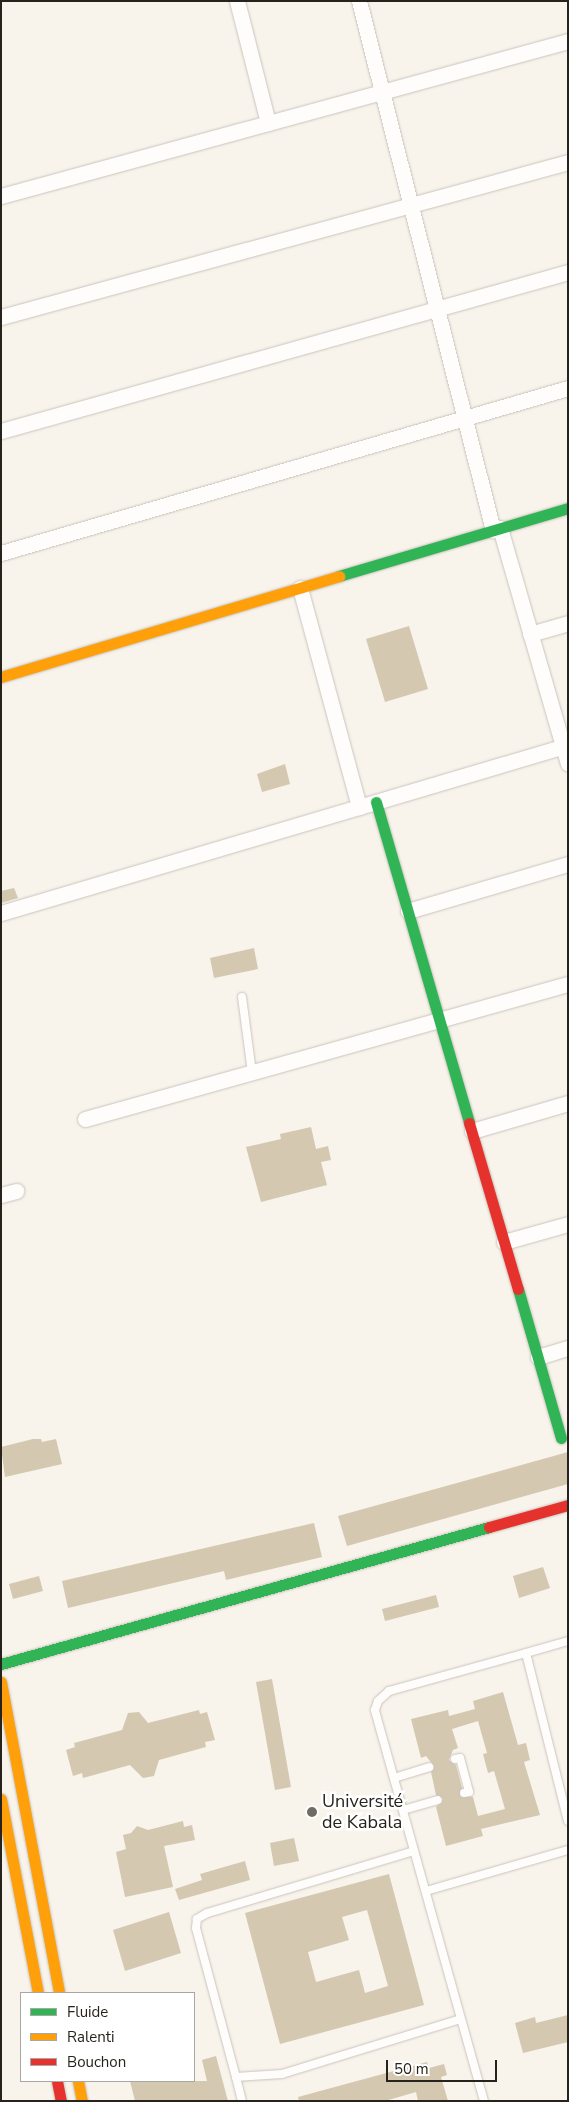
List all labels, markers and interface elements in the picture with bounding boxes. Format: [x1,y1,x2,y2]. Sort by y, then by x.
place label: Université de Kabala [322,1791,403,1834]
marker: Université de Kabala [306,1806,318,1818]
legend [20,1992,195,2082]
text: Fluide [67,2002,108,2022]
text: Ralenti [67,2027,115,2047]
scale bar [389,2050,500,2082]
text: Bouchon [67,2052,126,2072]
text: 50 m [394,2059,429,2079]

